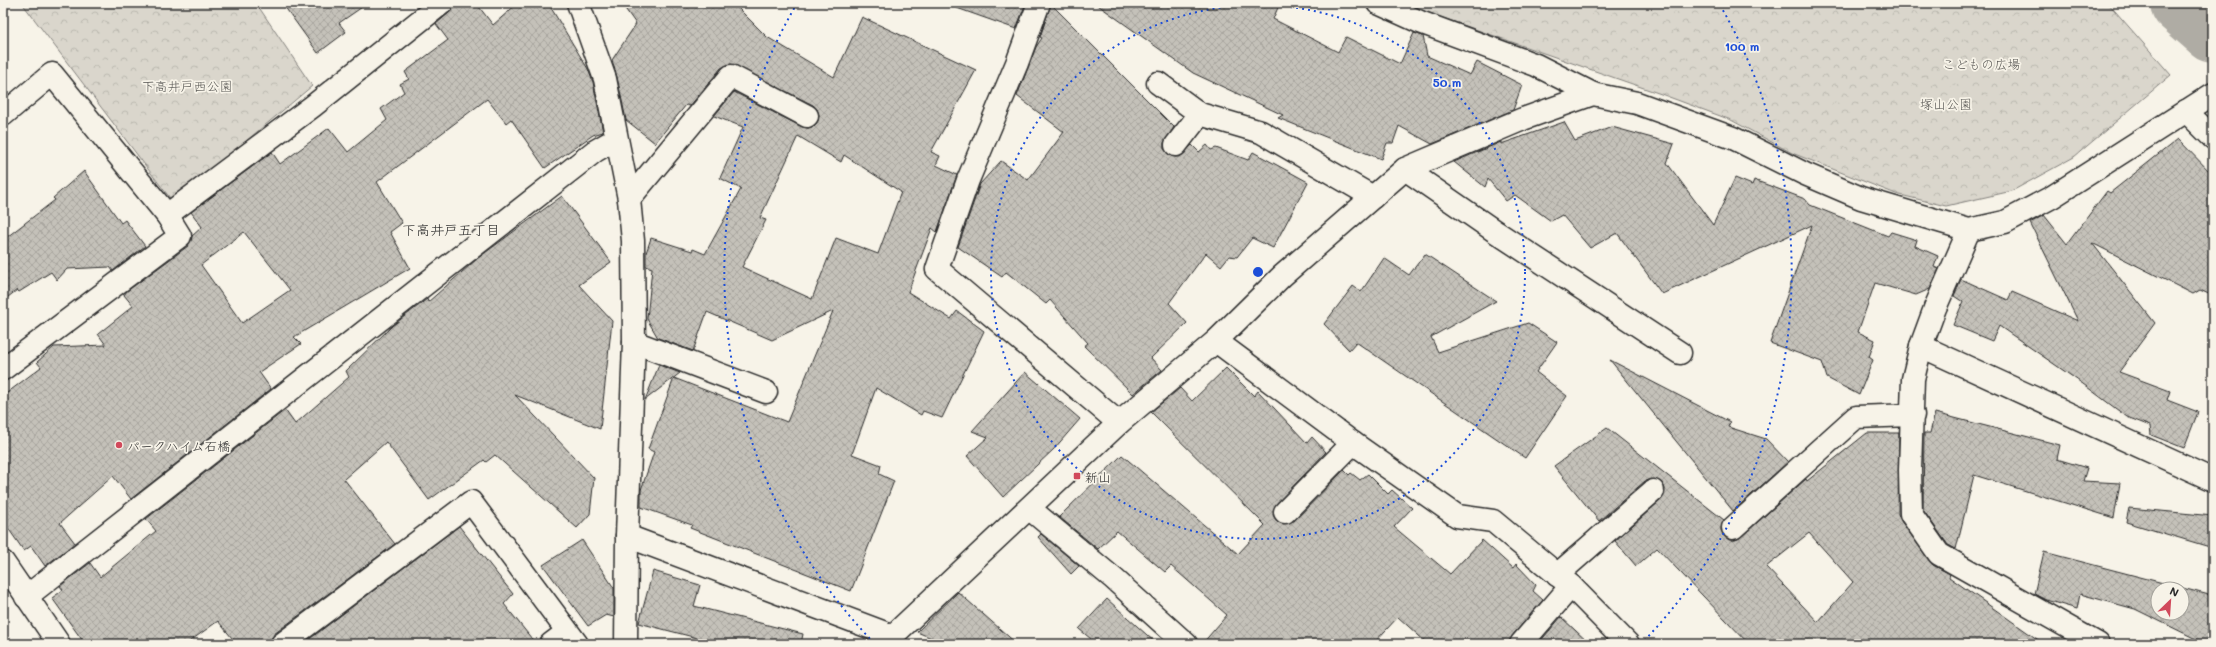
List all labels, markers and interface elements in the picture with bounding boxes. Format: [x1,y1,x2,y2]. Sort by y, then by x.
text: 100 m [1725,38,1759,54]
park label: こどもの広場 [1942,55,2020,72]
text: 50 m [1433,74,1461,90]
park label: 下高井戸西公園 [141,77,233,94]
park label: 塚山公園 [1920,95,1972,112]
district label: 下高井戸五丁目 [402,220,500,239]
centre of rings [1251,265,1265,279]
place label: パークハイム石橋 [127,437,230,454]
marker: パークハイム石橋 [114,440,124,450]
place label: 新山 [1085,468,1111,485]
marker: 新山 [1072,471,1082,481]
north arrow [2150,581,2190,621]
text: N [2167,583,2181,600]

